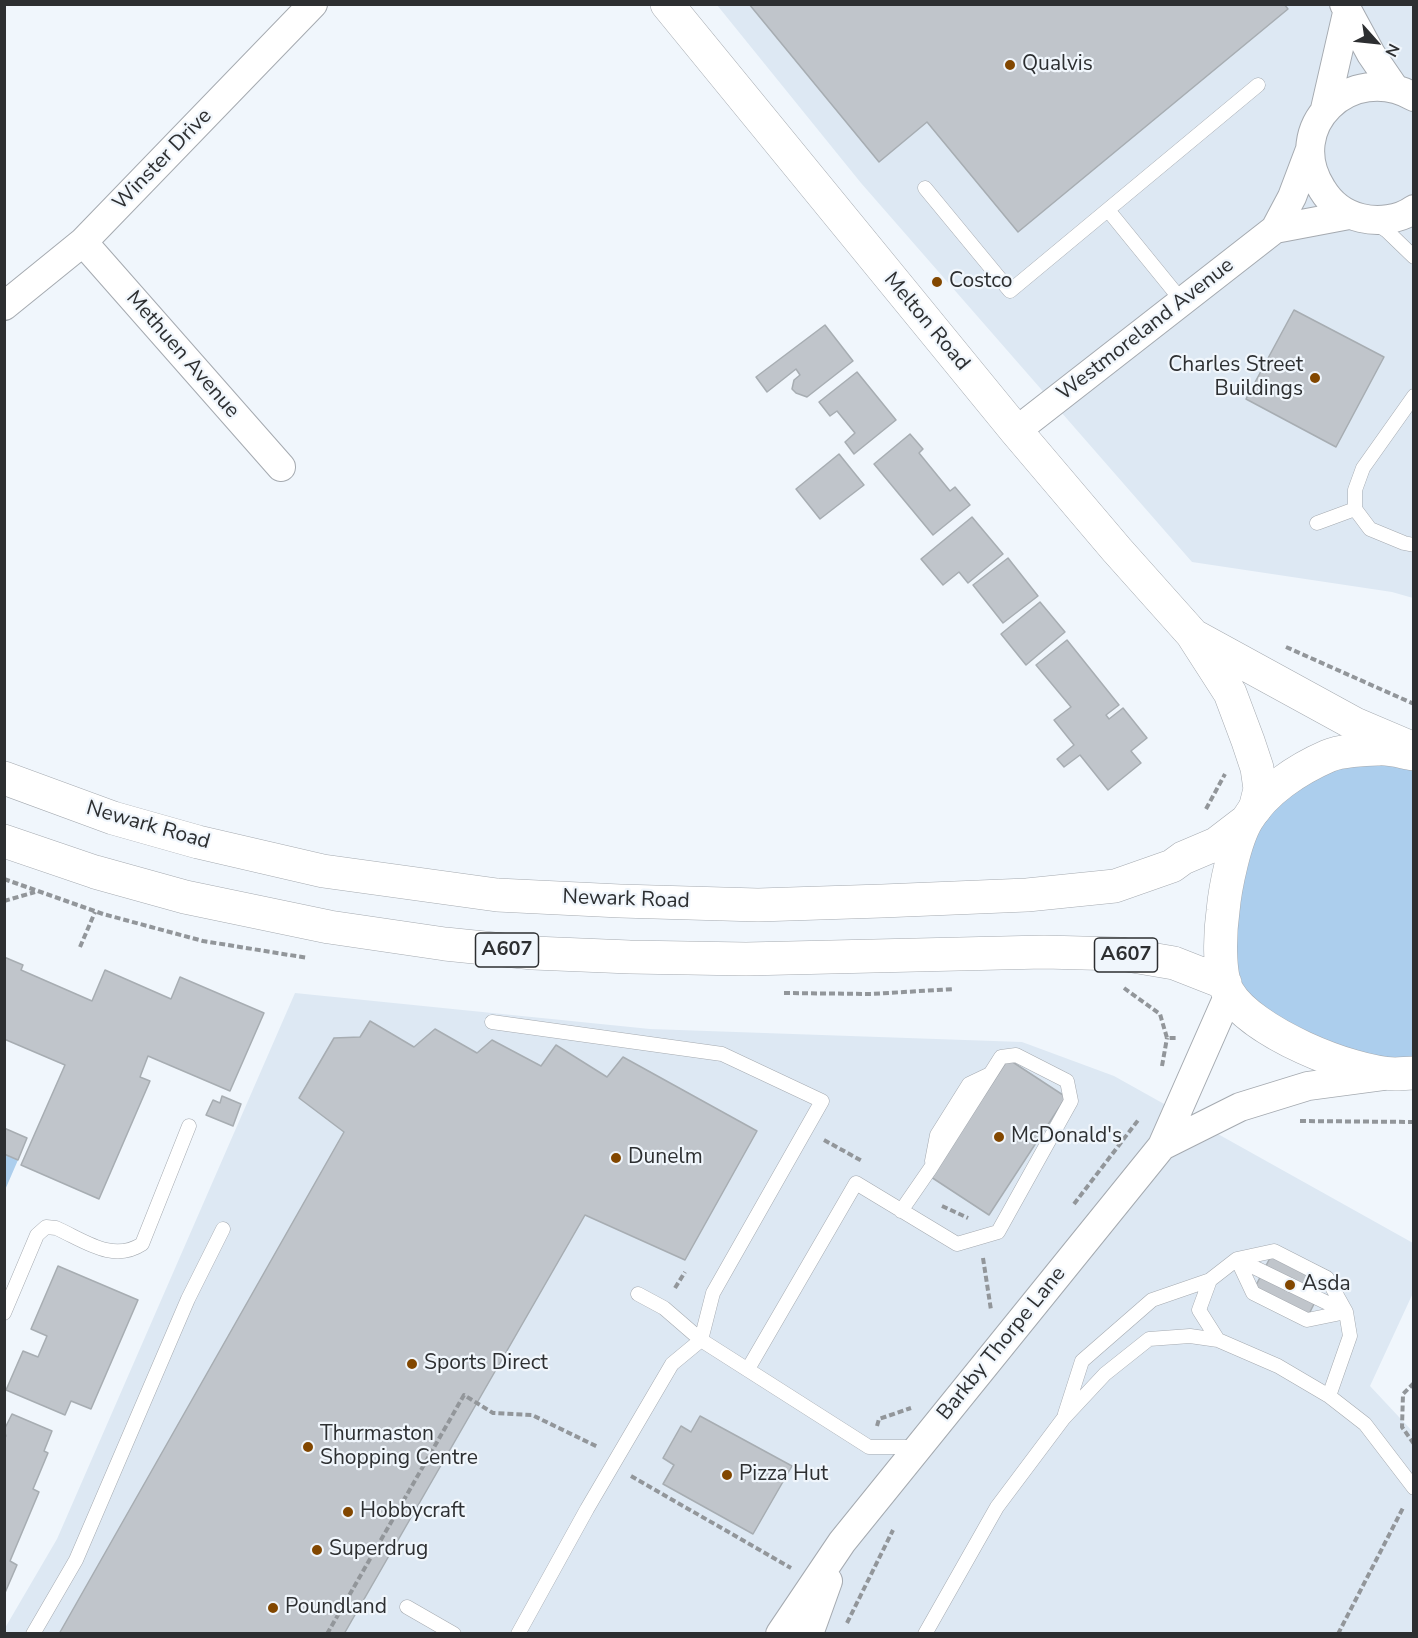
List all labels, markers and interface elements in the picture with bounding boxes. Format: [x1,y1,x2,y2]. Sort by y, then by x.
north arrow [1346,12,1406,72]
text: N [1380,40,1405,60]
place label: Qualvis [1022,52,1093,78]
marker: Qualvis [1003,58,1017,72]
street label: Winster Drive [108,104,218,216]
street label: Westmoreland Avenue [1053,253,1239,407]
street label: Melton Road [878,268,974,376]
place label: Costco [949,269,1013,295]
marker: Costco [930,275,944,289]
street label: Methuen Avenue [120,286,244,424]
place label: Charles Street Buildings [1168,353,1303,403]
marker: Charles Street Buildings [1308,371,1322,385]
street label: Newark Road [83,796,213,856]
street label: Newark Road [562,885,690,915]
road number: A607 [476,933,538,967]
road number: A607 [1094,938,1158,972]
place label: McDonald's [1011,1124,1122,1150]
marker: McDonald's [992,1130,1006,1144]
place label: Dunelm [628,1145,703,1171]
marker: Dunelm [609,1151,623,1165]
street label: Barkby Thorpe Lane [932,1262,1072,1426]
place label: Asda [1302,1272,1351,1298]
marker: Asda [1283,1278,1297,1292]
place label: Sports Direct [424,1351,548,1377]
marker: Sports Direct [405,1357,419,1371]
place label: Thurmaston Shopping Centre [320,1422,478,1472]
marker: Thurmaston Shopping Centre [301,1440,315,1454]
place label: Pizza Hut [739,1462,828,1488]
marker: Pizza Hut [720,1468,734,1482]
place label: Hobbycraft [360,1499,465,1525]
marker: Hobbycraft [341,1505,355,1519]
place label: Superdrug [329,1537,428,1563]
marker: Superdrug [310,1543,324,1557]
place label: Poundland [285,1595,387,1621]
marker: Poundland [266,1601,280,1615]

